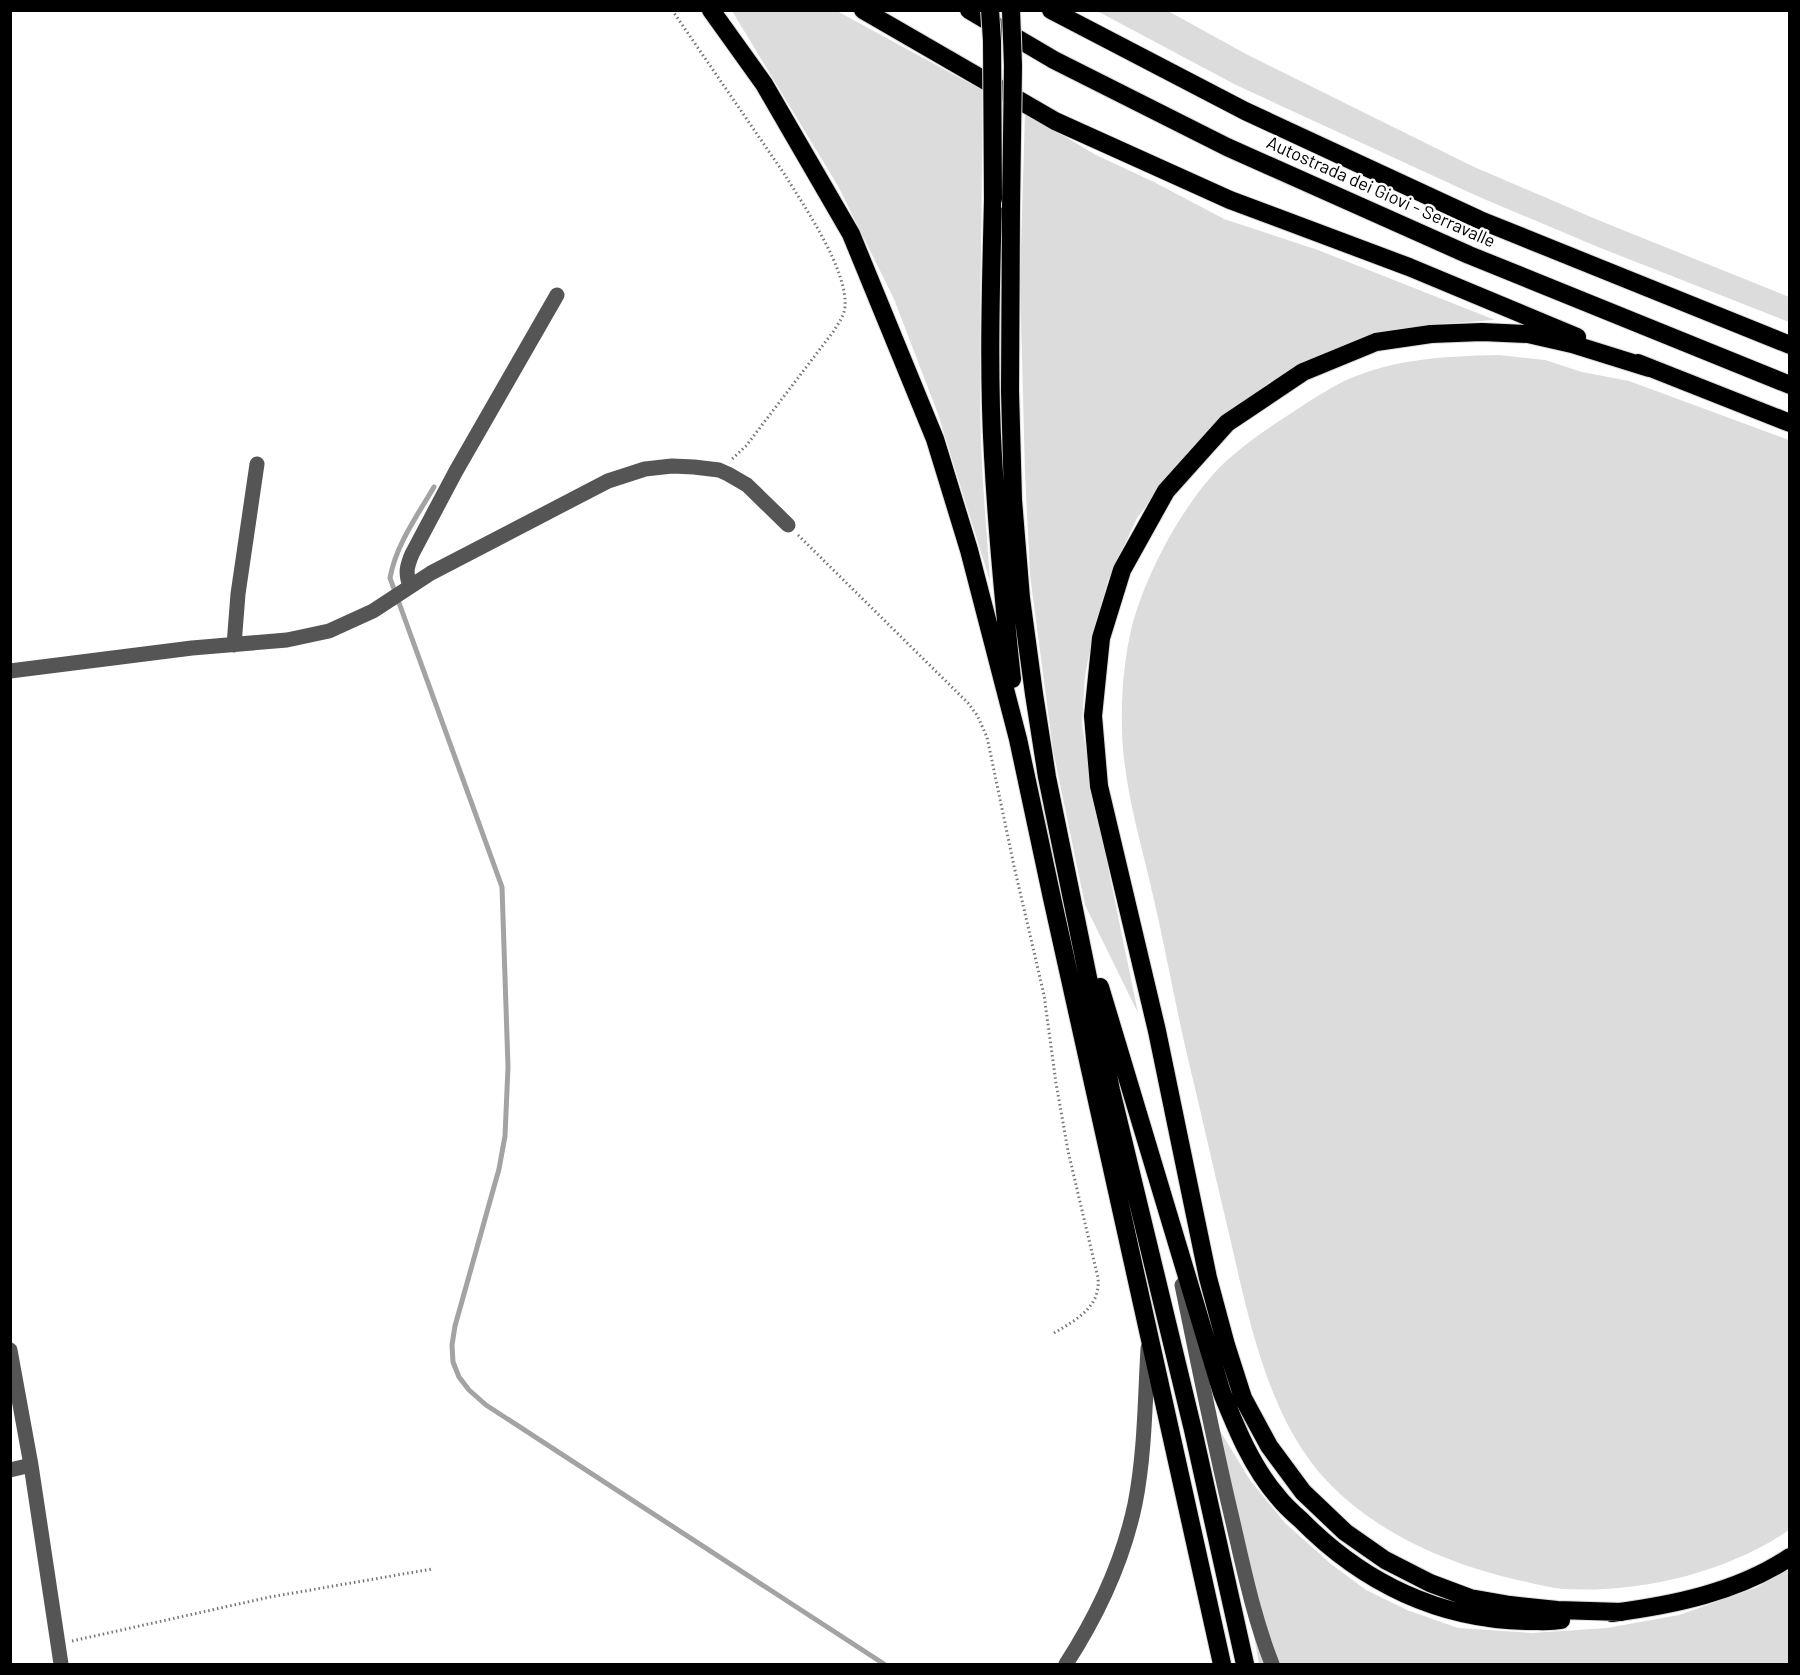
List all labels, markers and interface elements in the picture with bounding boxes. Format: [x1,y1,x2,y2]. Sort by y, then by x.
street label: Autostrada dei Giovi - Serravalle [1264,131,1499,252]

